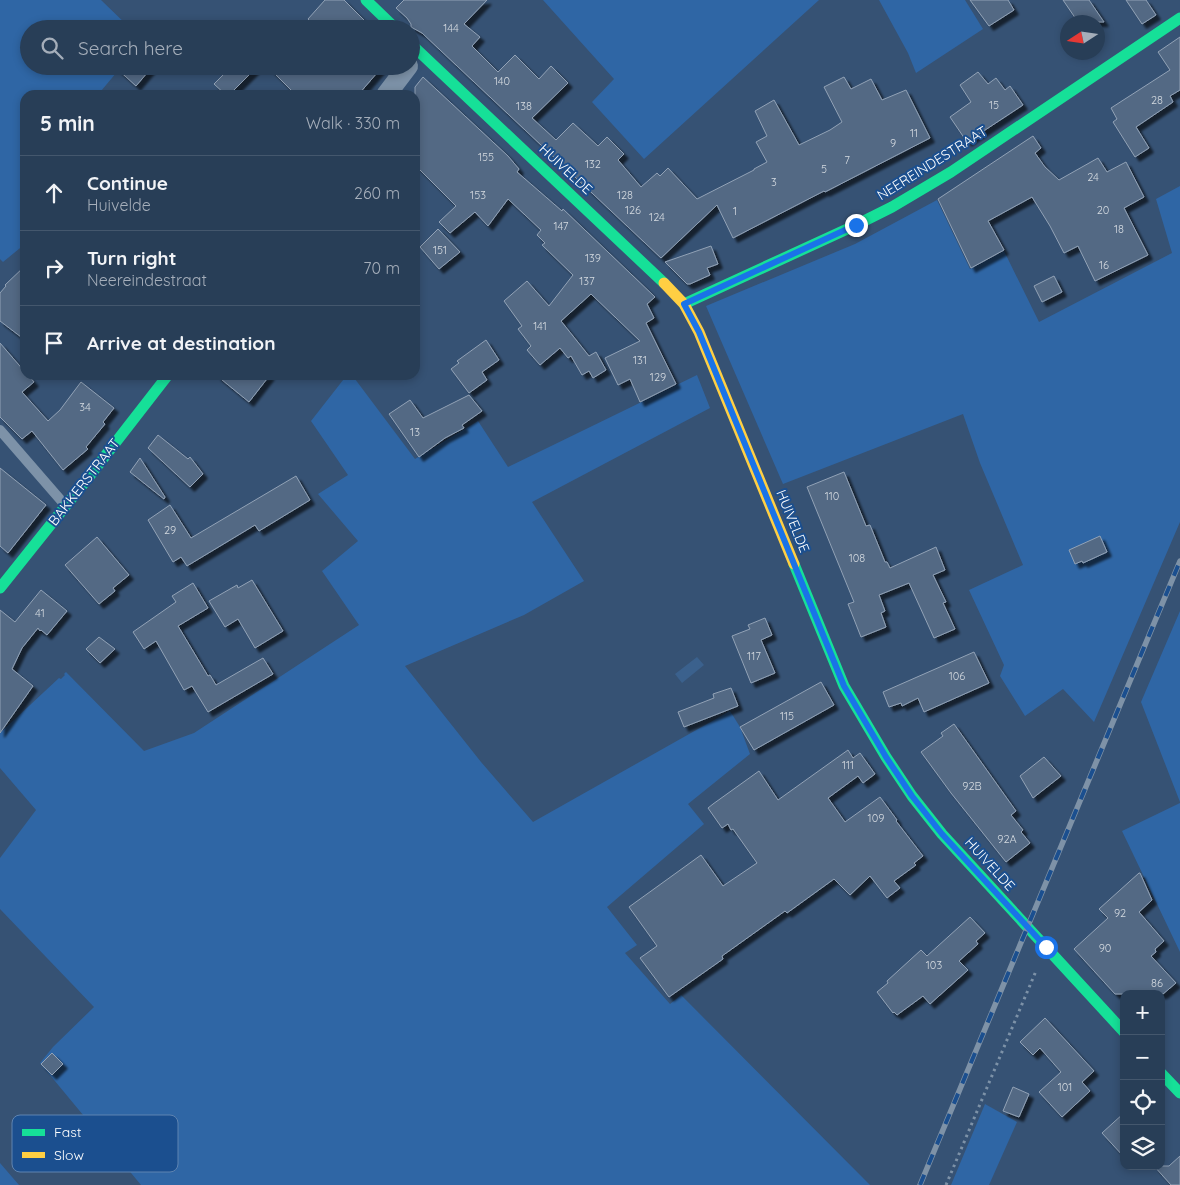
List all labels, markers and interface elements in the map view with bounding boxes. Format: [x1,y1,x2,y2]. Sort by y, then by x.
north arrow [1060,15,1105,60]
search box [20,20,420,75]
house number: 144 [443,21,459,35]
icon: search [38,34,66,62]
text: Search here [78,36,183,60]
house number: 140 [494,74,510,88]
house number: 28 [1151,93,1163,107]
house number: 15 [989,98,999,112]
house number: 138 [516,99,532,113]
text: 5 min [40,110,95,136]
text: Walk · 330 m [306,113,400,133]
street label: NEEREINDESTRAAT [873,122,991,204]
house number: 11 [910,126,918,140]
house number: 9 [890,136,896,150]
street label: HUIVELDE [536,140,596,198]
house number: 155 [478,150,494,164]
house number: 7 [844,153,850,167]
house number: 132 [585,157,601,171]
house number: 5 [821,162,827,176]
house number: 24 [1087,170,1099,184]
text: Continue [87,171,168,195]
house number: 3 [771,175,777,189]
icon: ahead [40,179,68,207]
text: 260 m [354,183,400,203]
house number: 153 [470,188,486,202]
house number: 128 [617,188,633,202]
text: Huivelde [87,195,151,215]
house number: 126 [625,203,641,217]
house number: 20 [1097,203,1109,217]
house number: 1 [733,204,737,218]
house number: 124 [649,210,665,224]
route end [845,214,868,237]
house number: 147 [553,219,569,233]
house number: 18 [1114,222,1124,236]
house number: 151 [433,243,447,257]
text: Turn right [87,246,176,270]
house number: 139 [585,251,601,265]
icon: right [40,254,68,282]
text: 70 m [363,258,400,278]
house number: 16 [1099,258,1109,272]
text: Neereindestraat [87,270,207,290]
house number: 137 [579,274,595,288]
house number: 141 [533,319,547,333]
icon: arrive [40,329,68,357]
text: Arrive at destination [87,331,276,355]
house number: 131 [633,353,647,367]
house number: 129 [650,370,666,384]
house number: 34 [79,400,91,414]
house number: 13 [410,425,420,439]
street label: BAKKERSTRAAT [44,435,124,529]
street label: HUIVELDE [772,487,814,555]
house number: 110 [825,489,839,503]
house number: 29 [164,523,176,537]
house number: 108 [849,551,865,565]
house number: 41 [35,606,45,620]
house number: 117 [747,649,761,663]
house number: 106 [949,669,965,683]
house number: 115 [780,709,794,723]
house number: 111 [842,758,854,772]
house number: 92B [962,779,982,793]
house number: 109 [868,811,884,825]
house number: 92A [997,832,1017,846]
street label: HUIVELDE [961,833,1019,895]
house number: 92 [1114,906,1126,920]
route start [1035,936,1058,959]
house number: 90 [1099,941,1111,955]
house number: 103 [926,958,942,972]
house number: 86 [1151,976,1163,990]
map controls [1120,990,1165,1170]
button: + [1120,990,1165,1035]
button: − [1120,1035,1165,1080]
house number: 101 [1058,1080,1072,1094]
button: locate [1120,1080,1165,1125]
legend [12,1115,178,1172]
text: Fast [54,1123,82,1141]
button: layers [1120,1125,1165,1170]
text: Slow [54,1146,84,1164]

